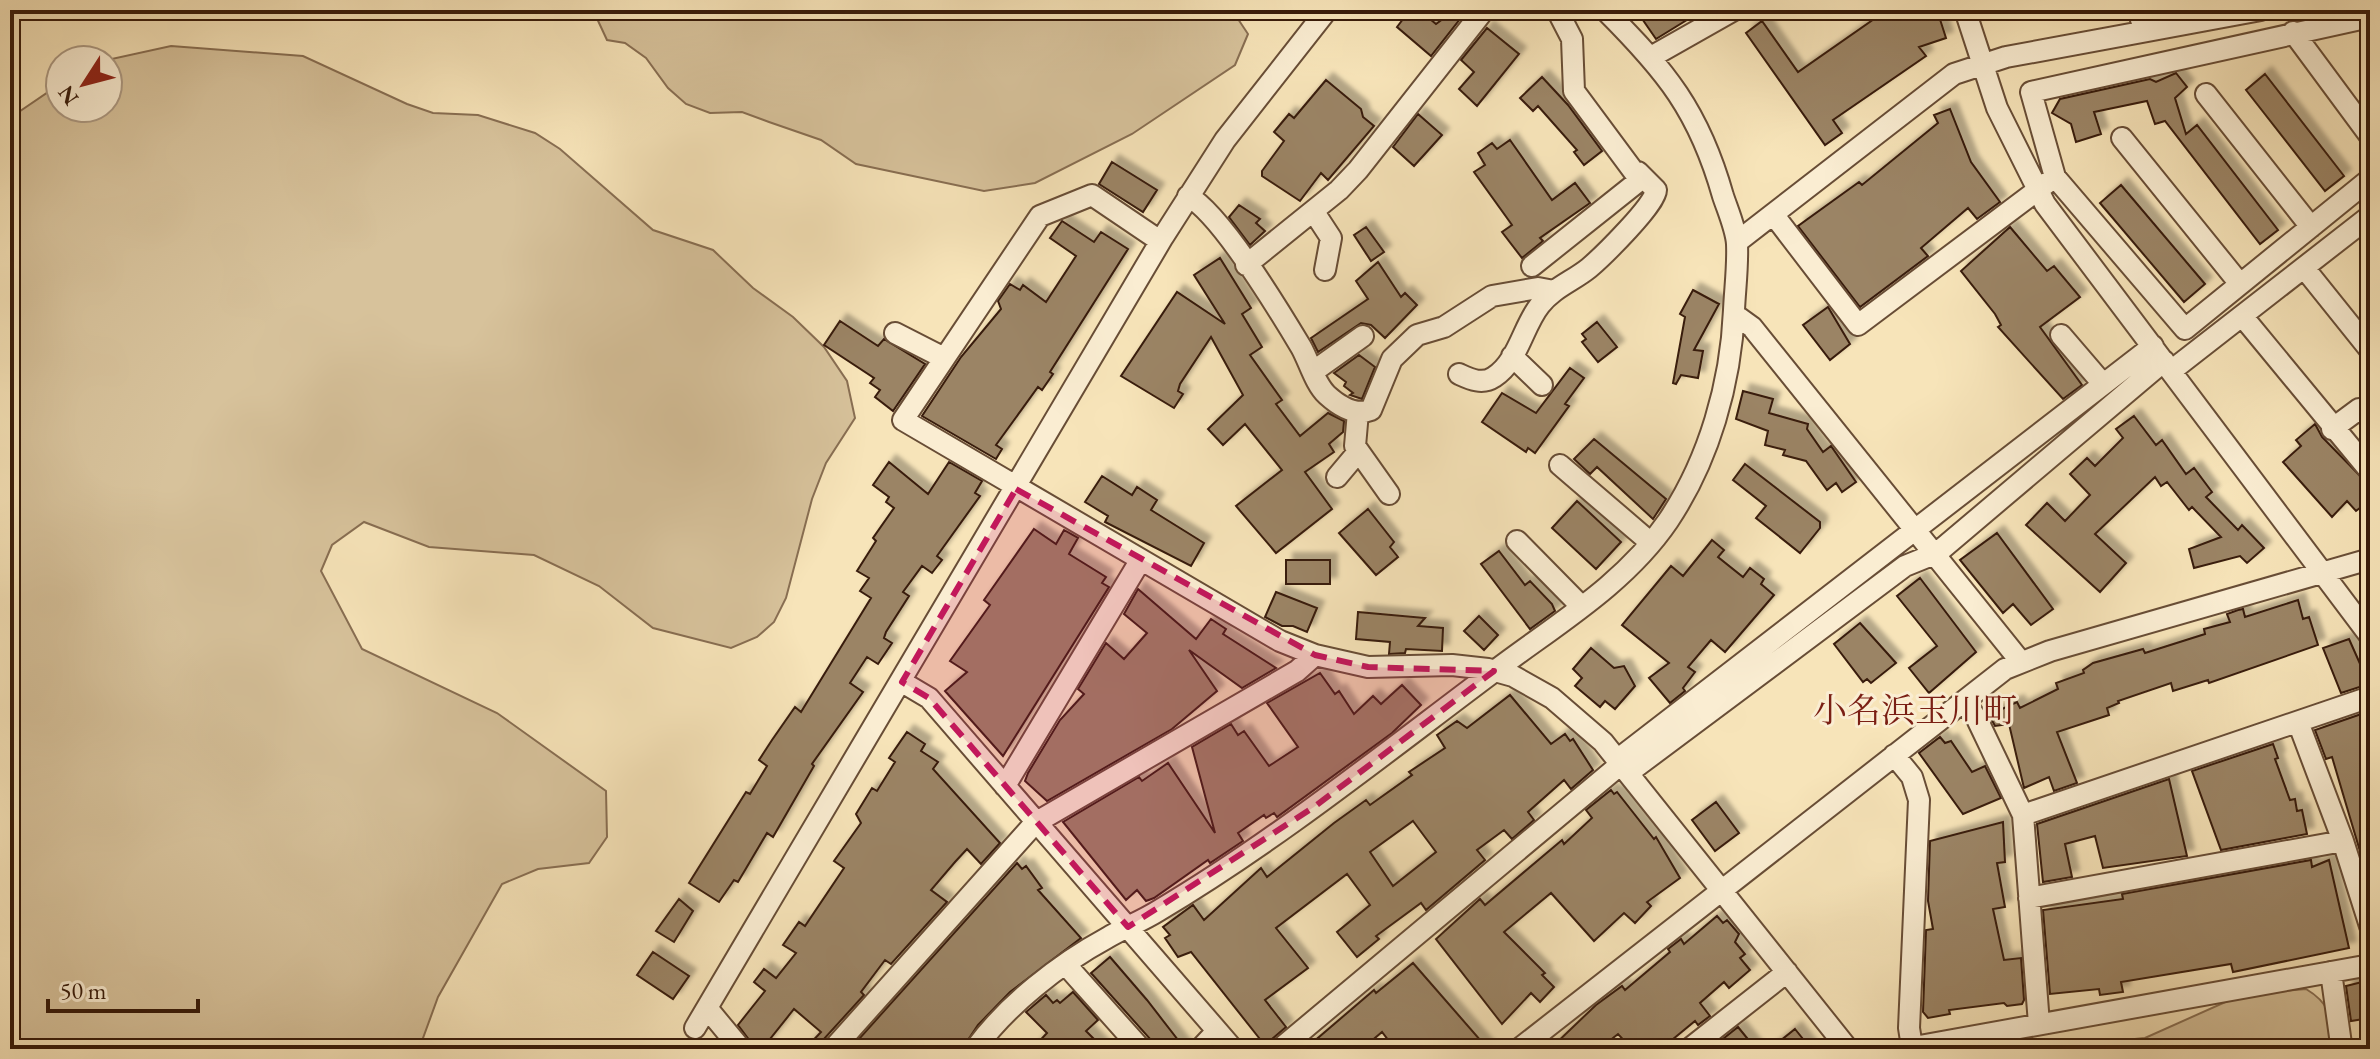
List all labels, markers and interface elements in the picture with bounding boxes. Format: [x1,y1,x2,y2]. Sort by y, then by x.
north arrow [44,44,124,124]
text: N [51,80,85,111]
district label: 小名浜玉川町 [1813,688,2017,732]
scale bar [48,963,198,1013]
text: 50 m [60,975,107,1006]

